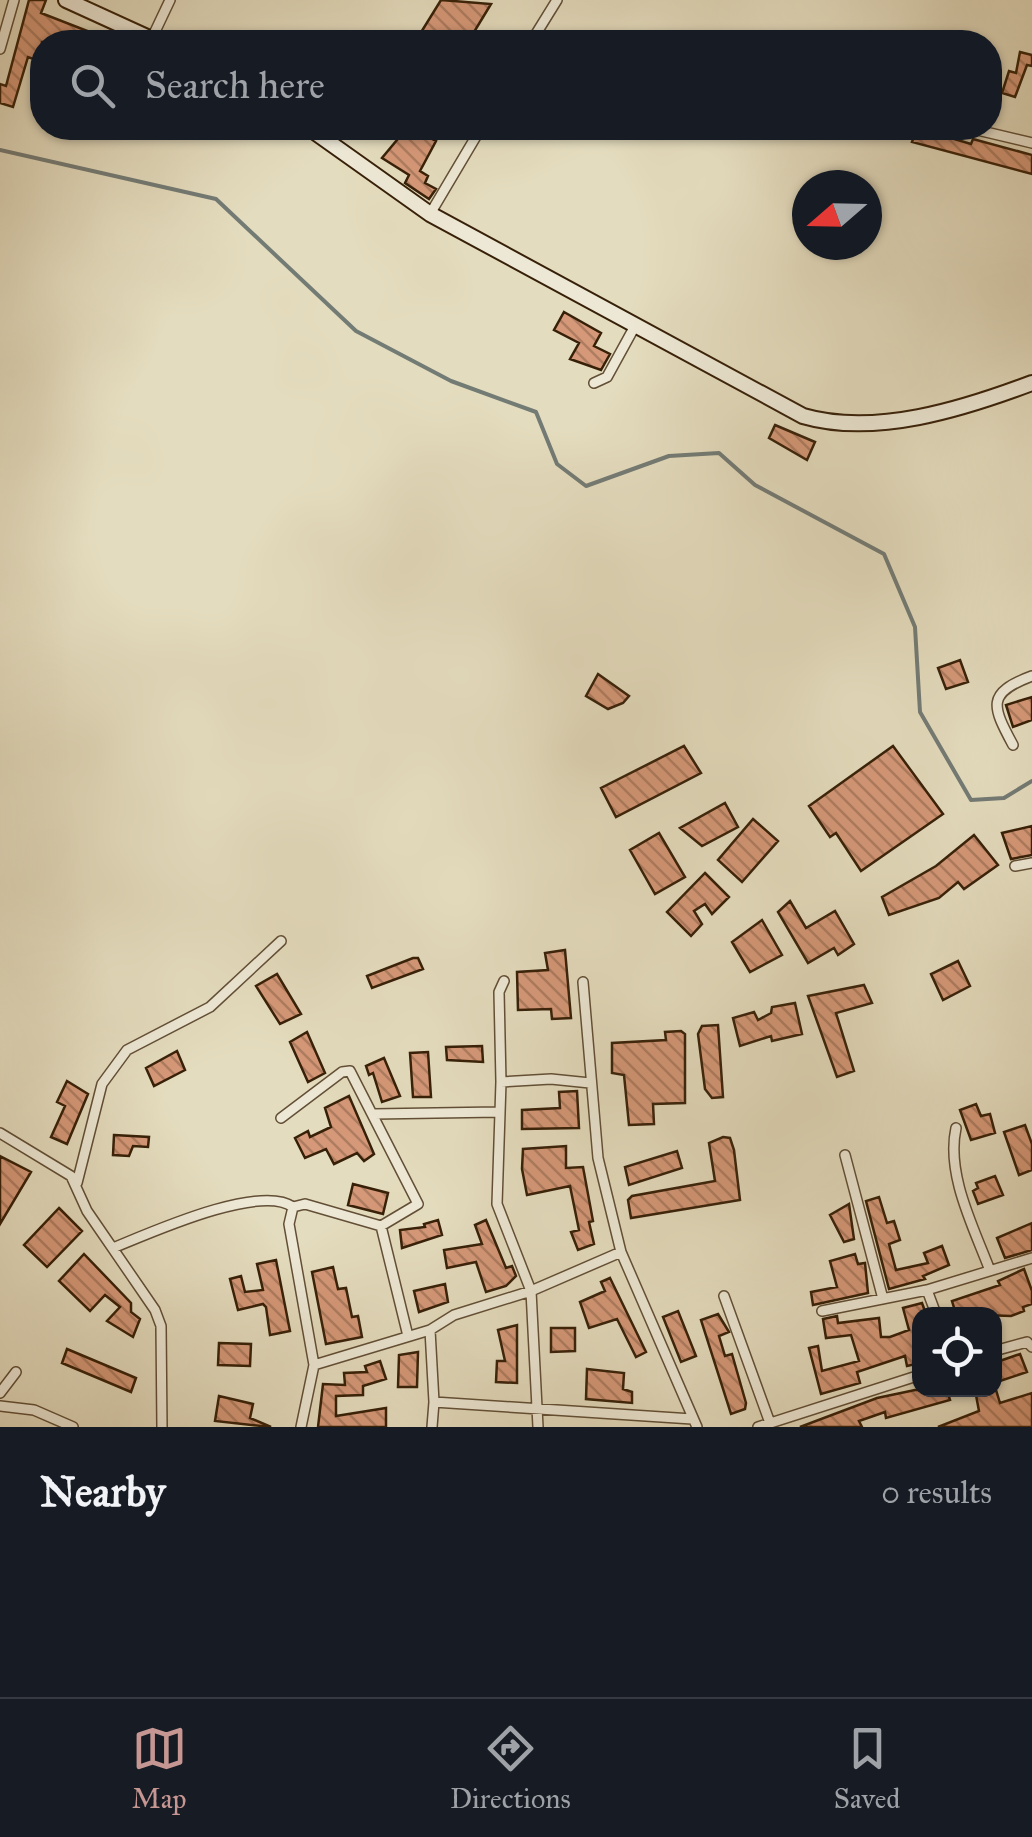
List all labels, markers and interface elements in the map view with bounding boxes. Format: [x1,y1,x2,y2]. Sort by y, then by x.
search box [30,30,1002,140]
icon: search [65,58,120,113]
text: Search here [145,62,325,108]
north arrow [792,170,882,260]
map controls [912,1307,1002,1397]
button: locate [912,1307,1002,1397]
text: Nearby [40,1466,165,1518]
text: 0 results [881,1473,992,1512]
tab: Map [132,1721,187,1816]
tab: Directions [450,1721,571,1816]
tab: Saved [834,1721,900,1816]

